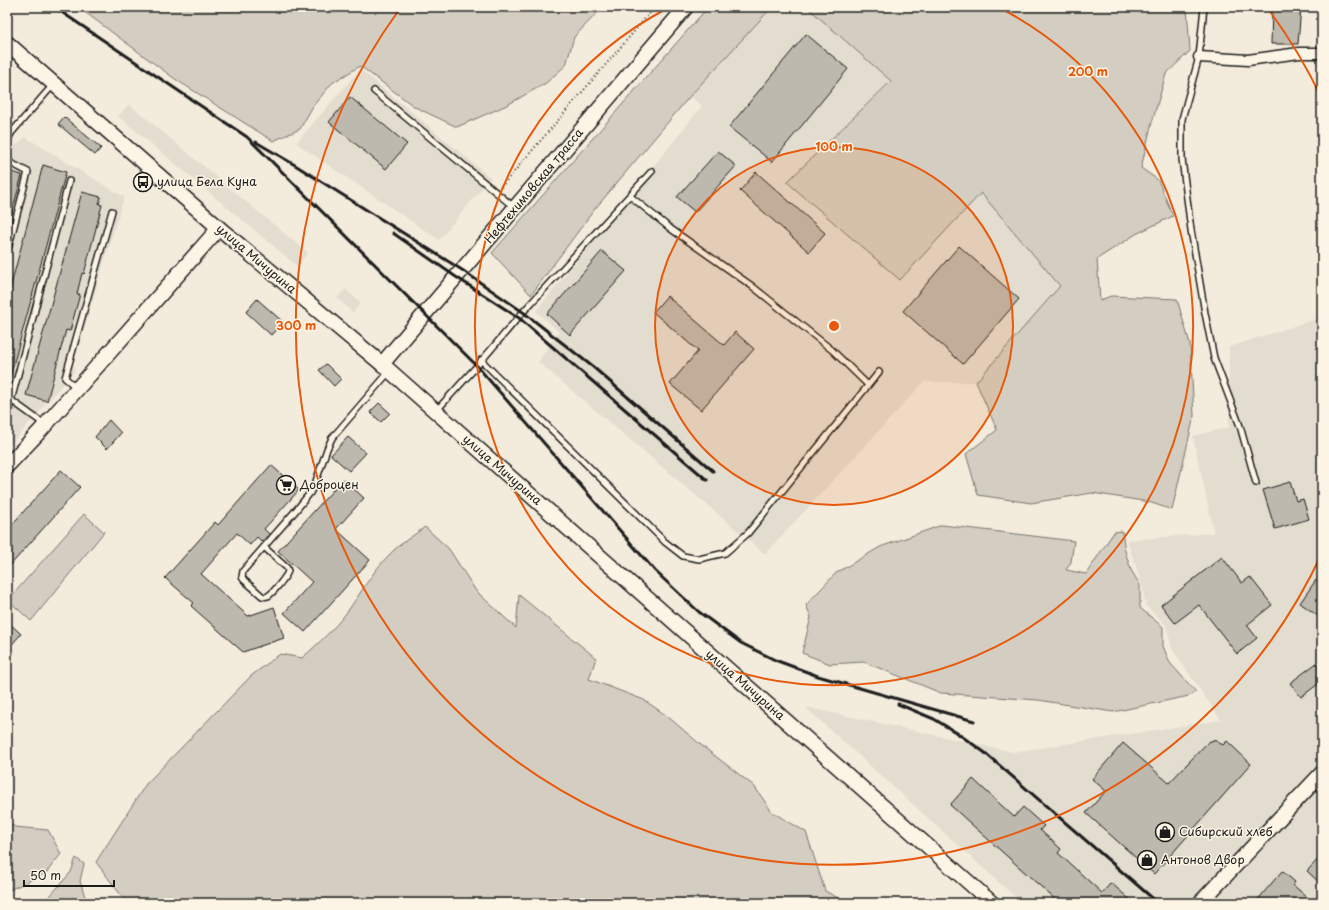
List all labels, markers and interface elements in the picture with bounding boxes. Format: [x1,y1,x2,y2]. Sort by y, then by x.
text: 200 m [1068,62,1108,80]
street label: Нефтехимовская трасса [480,123,587,247]
text: 100 m [815,137,853,155]
bus stop icon: улица Бела Куна [132,171,154,193]
place label: улица Бела Куна [157,172,257,190]
street label: улица Мичурина [213,219,301,298]
text: 300 m [276,316,316,334]
centre of rings [827,319,841,333]
street label: улица Мичурина [459,430,547,509]
supermarket icon: Доброцен [275,474,297,496]
place label: Доброцен [299,475,359,493]
street label: улица Мичурина [702,645,790,724]
shop icon: Сибирский хлеб [1154,821,1176,843]
place label: Сибирский хлеб [1179,822,1273,840]
shop icon: Антонов Двор [1136,849,1158,871]
place label: Антонов Двор [1161,850,1245,868]
scale bar [24,862,114,888]
text: 50 m [30,866,61,884]

